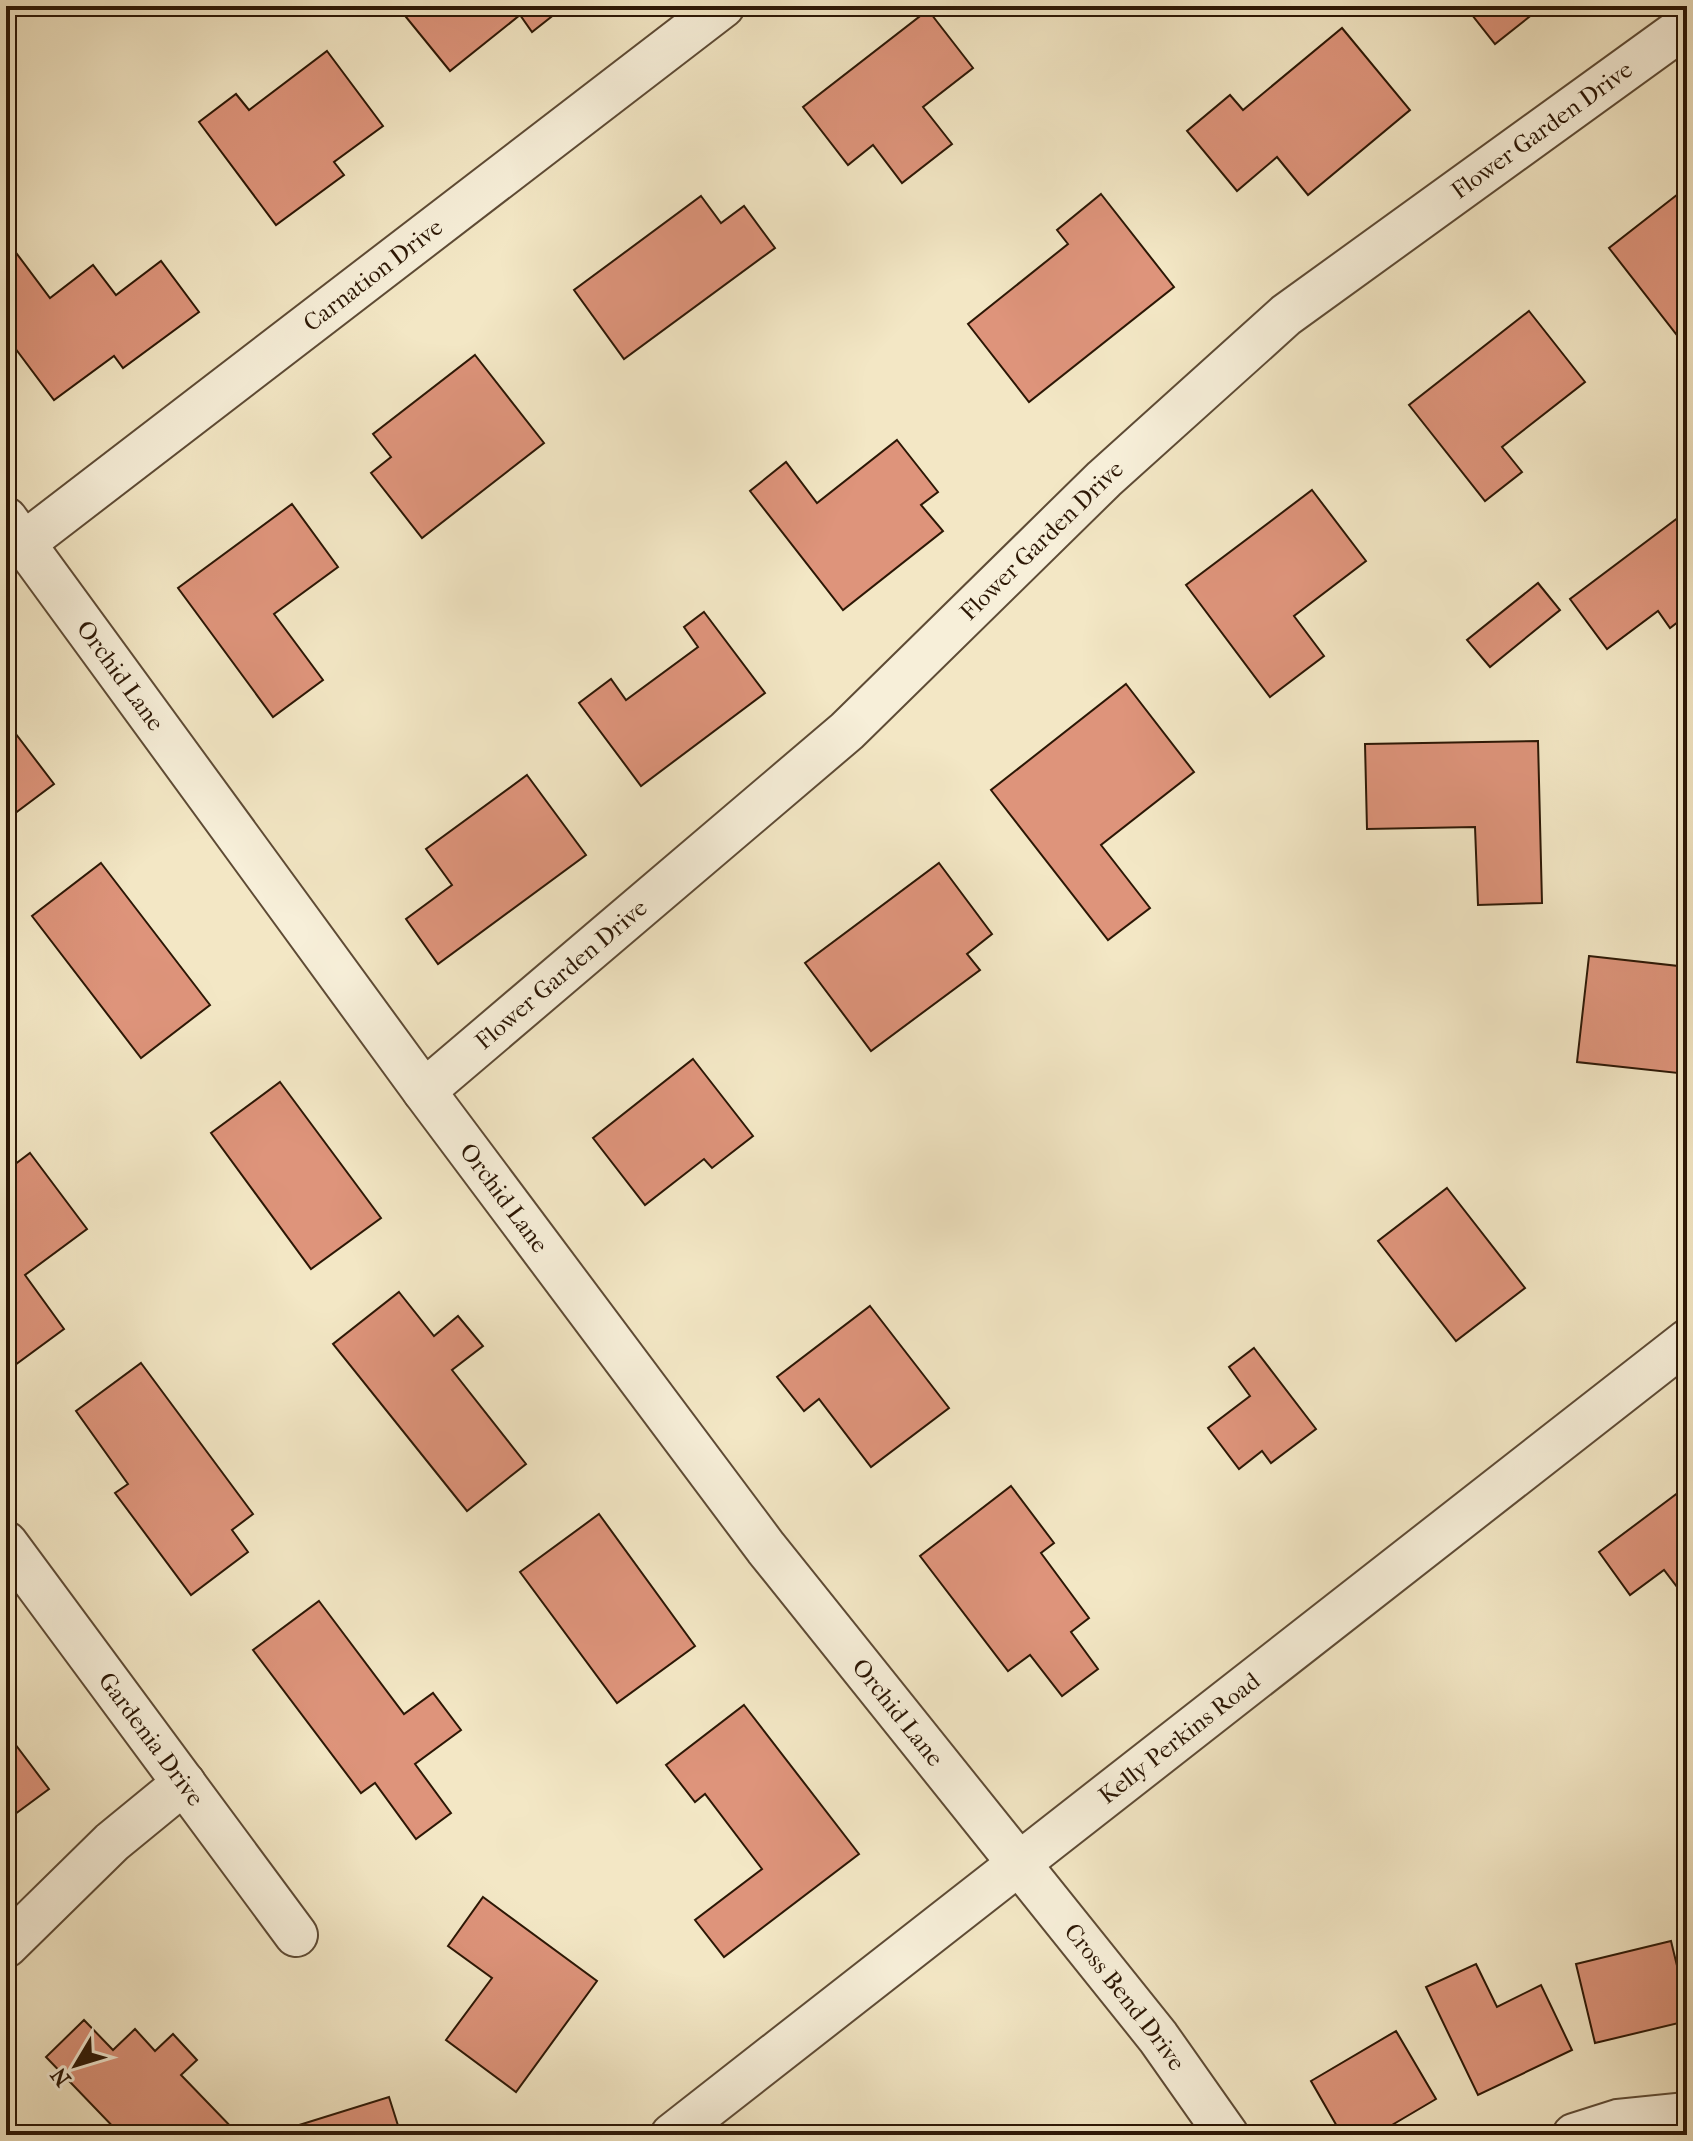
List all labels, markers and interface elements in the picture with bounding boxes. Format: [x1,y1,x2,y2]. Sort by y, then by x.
street label: Flower Garden Drive [1446,55,1638,205]
street label: Carnation Drive [298,213,448,337]
street label: Flower Garden Drive [954,455,1129,626]
street label: Orchid Lane [71,615,170,736]
street label: Flower Garden Drive [470,893,653,1055]
street label: Orchid Lane [454,1138,554,1258]
street label: Orchid Lane [846,1653,949,1772]
street label: Kelly Perkins Road [1093,1666,1266,1810]
street label: Gardenia Drive [93,1667,210,1811]
street label: Cross Bend Drive [1058,1918,1191,2076]
north arrow [36,2025,116,2105]
text: N [45,2062,76,2091]

